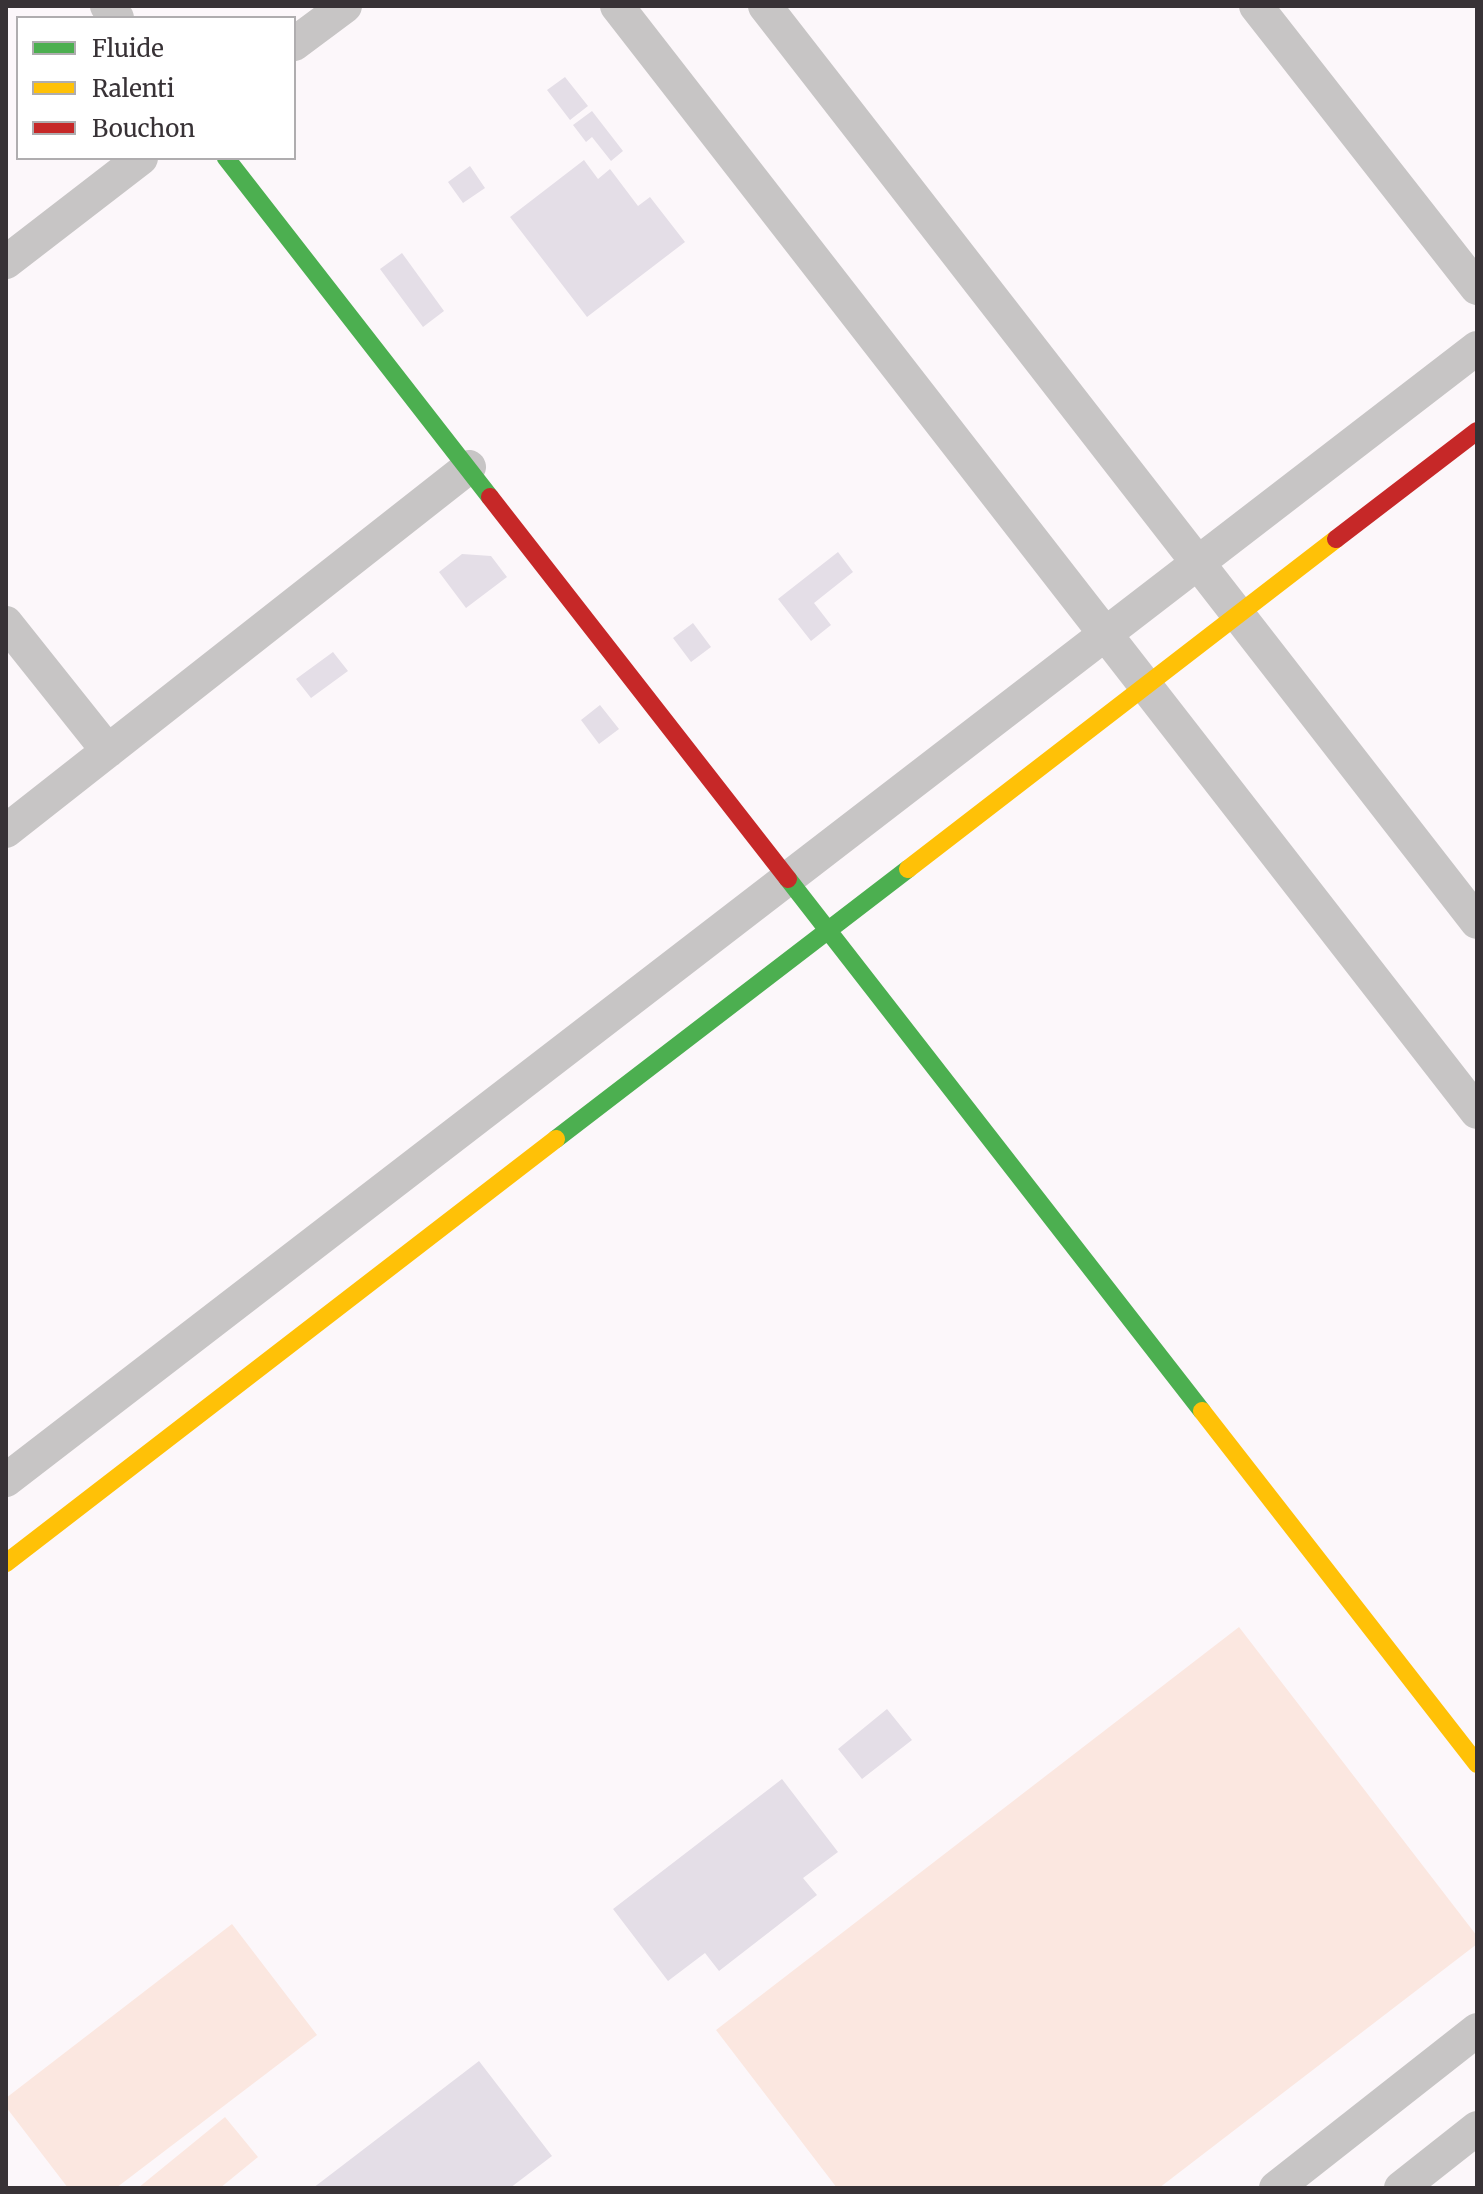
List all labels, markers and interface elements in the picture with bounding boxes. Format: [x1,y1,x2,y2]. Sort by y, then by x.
legend [16,16,296,160]
text: Fluide [92,33,164,64]
text: Ralenti [92,73,175,104]
text: Bouchon [92,113,195,144]

